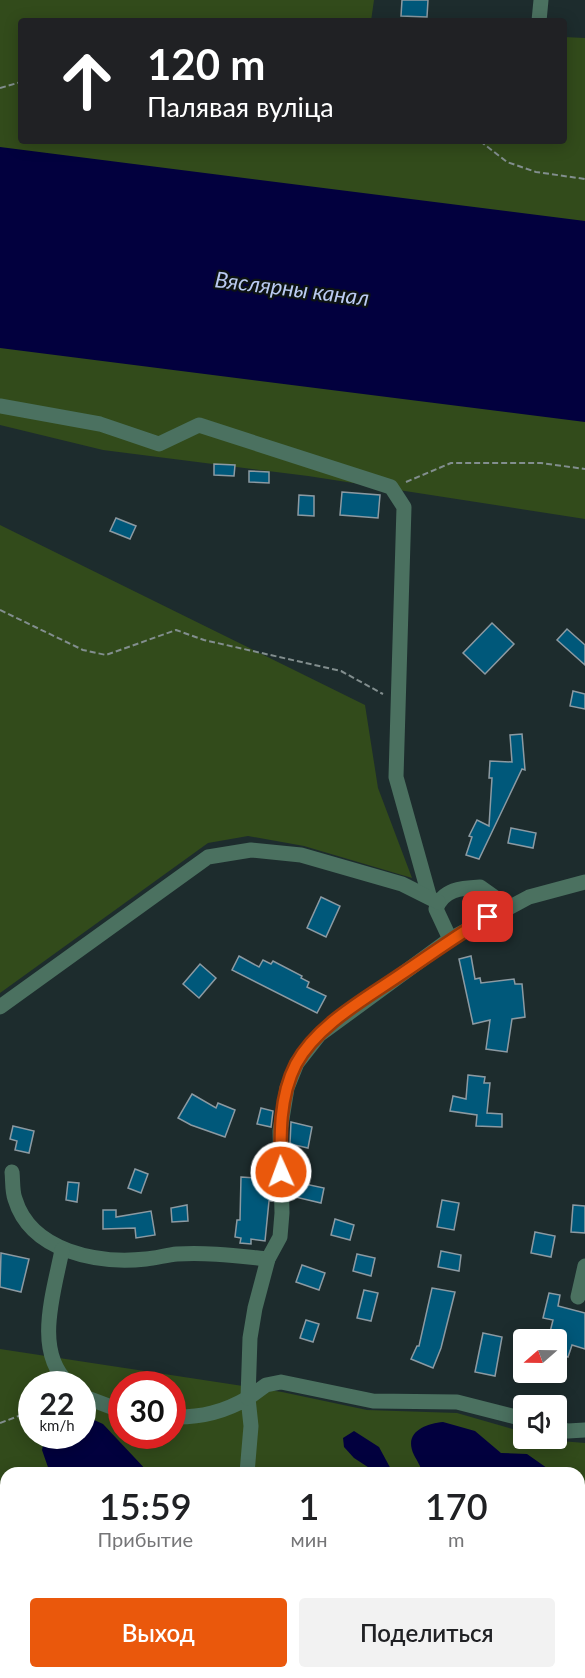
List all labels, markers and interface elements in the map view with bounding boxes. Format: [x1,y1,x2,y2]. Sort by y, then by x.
text: 120 m [147,39,265,89]
icon: ahead [48,42,126,120]
text: Палявая вуліца [147,90,334,123]
water label: Вяслярны канал [213,265,371,311]
pin [462,891,513,942]
icon: arrive [471,900,504,933]
position arrow [249,1140,313,1204]
north arrow [513,1329,567,1383]
map controls [513,1329,567,1449]
speed limit sign: 30 [108,1371,186,1449]
text: 22 [40,1385,74,1421]
button: sound [513,1395,567,1449]
text: km/h [39,1416,75,1434]
text: 15:59 [99,1484,192,1528]
text: 1 [299,1484,319,1528]
text: 170 [425,1484,488,1528]
text: Прибытие [97,1527,193,1551]
text: мин [291,1527,327,1551]
text: m [448,1527,464,1551]
button: Выход [30,1598,287,1667]
button: Поделиться [299,1598,555,1667]

